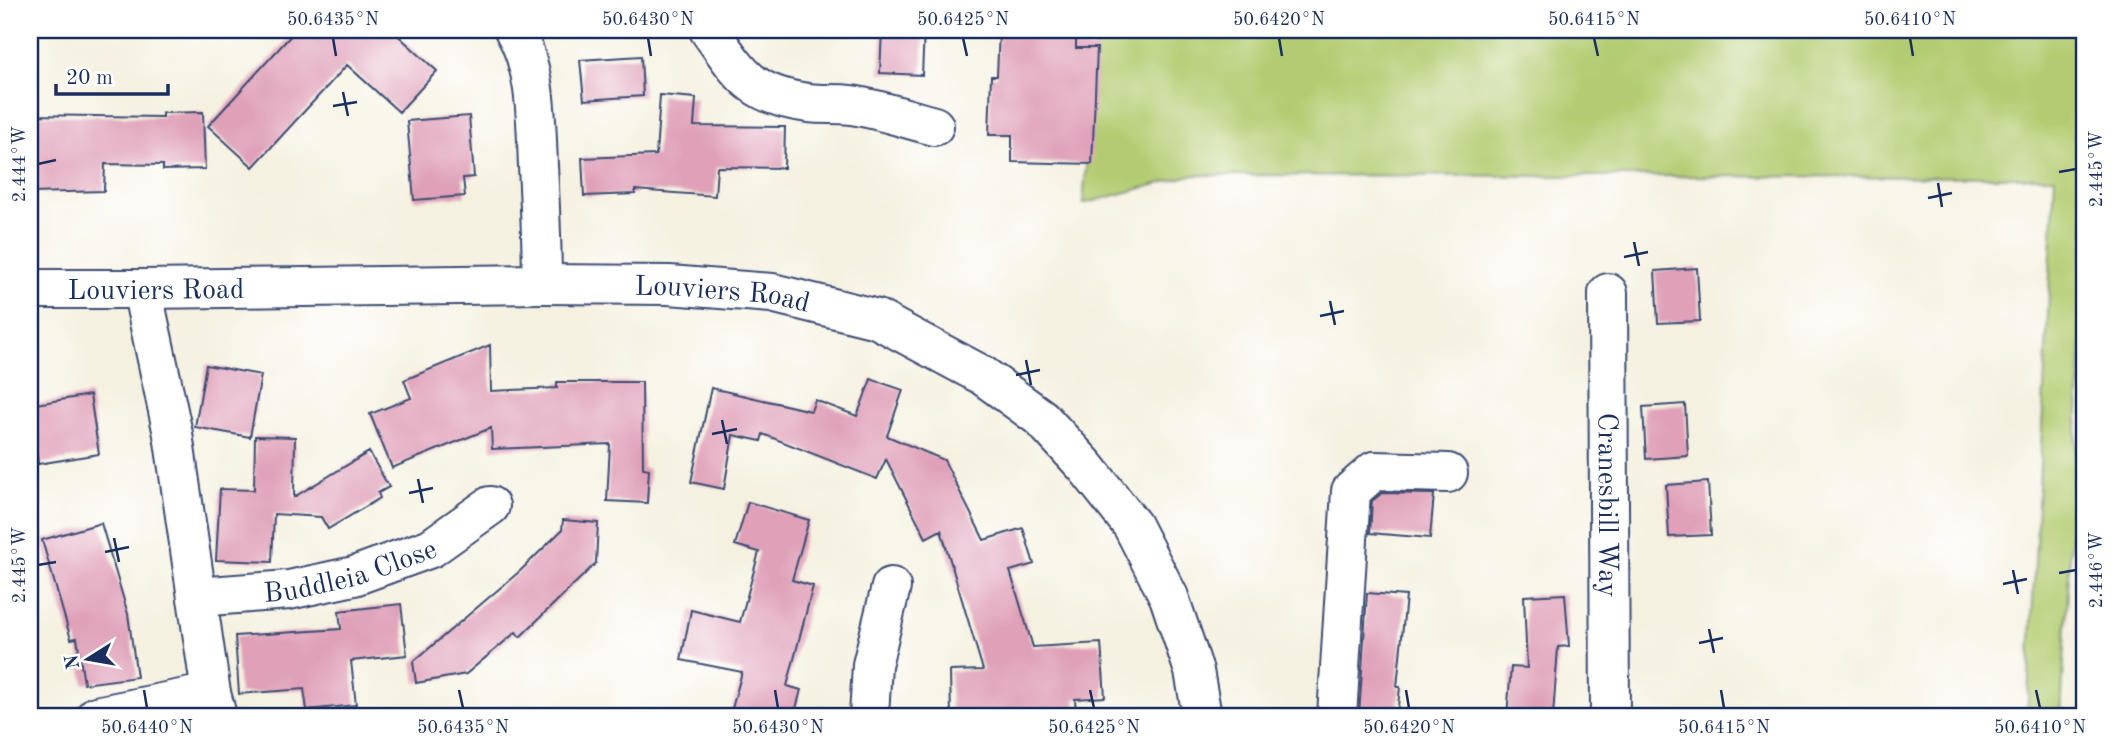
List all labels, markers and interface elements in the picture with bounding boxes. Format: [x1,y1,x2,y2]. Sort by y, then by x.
text: 50.6435°N [287,11,379,29]
text: 50.6430°N [602,11,694,29]
text: 50.6425°N [917,11,1009,29]
text: 50.6420°N [1233,11,1325,29]
text: 50.6415°N [1548,11,1640,29]
text: 50.6410°N [1864,11,1956,29]
scale bar [56,52,168,96]
text: 20 m [66,68,113,89]
text: 2.444°W [11,126,29,202]
text: 2.445°W [2088,131,2106,207]
street label: Louviers Road [634,274,813,319]
street label: Louviers Road [68,277,245,306]
street label: Cranesbill Way [1592,412,1620,598]
text: 2.445°W [11,527,29,603]
text: 2.446°W [2088,532,2106,608]
street label: Buddleia Close [263,536,441,609]
north arrow [52,624,122,694]
text: N [63,652,84,671]
text: 50.6440°N [101,719,193,737]
text: 50.6435°N [417,719,509,737]
text: 50.6430°N [732,719,824,737]
text: 50.6425°N [1048,719,1140,737]
text: 50.6420°N [1363,719,1455,737]
text: 50.6415°N [1678,719,1770,737]
text: 50.6410°N [1994,719,2086,737]

